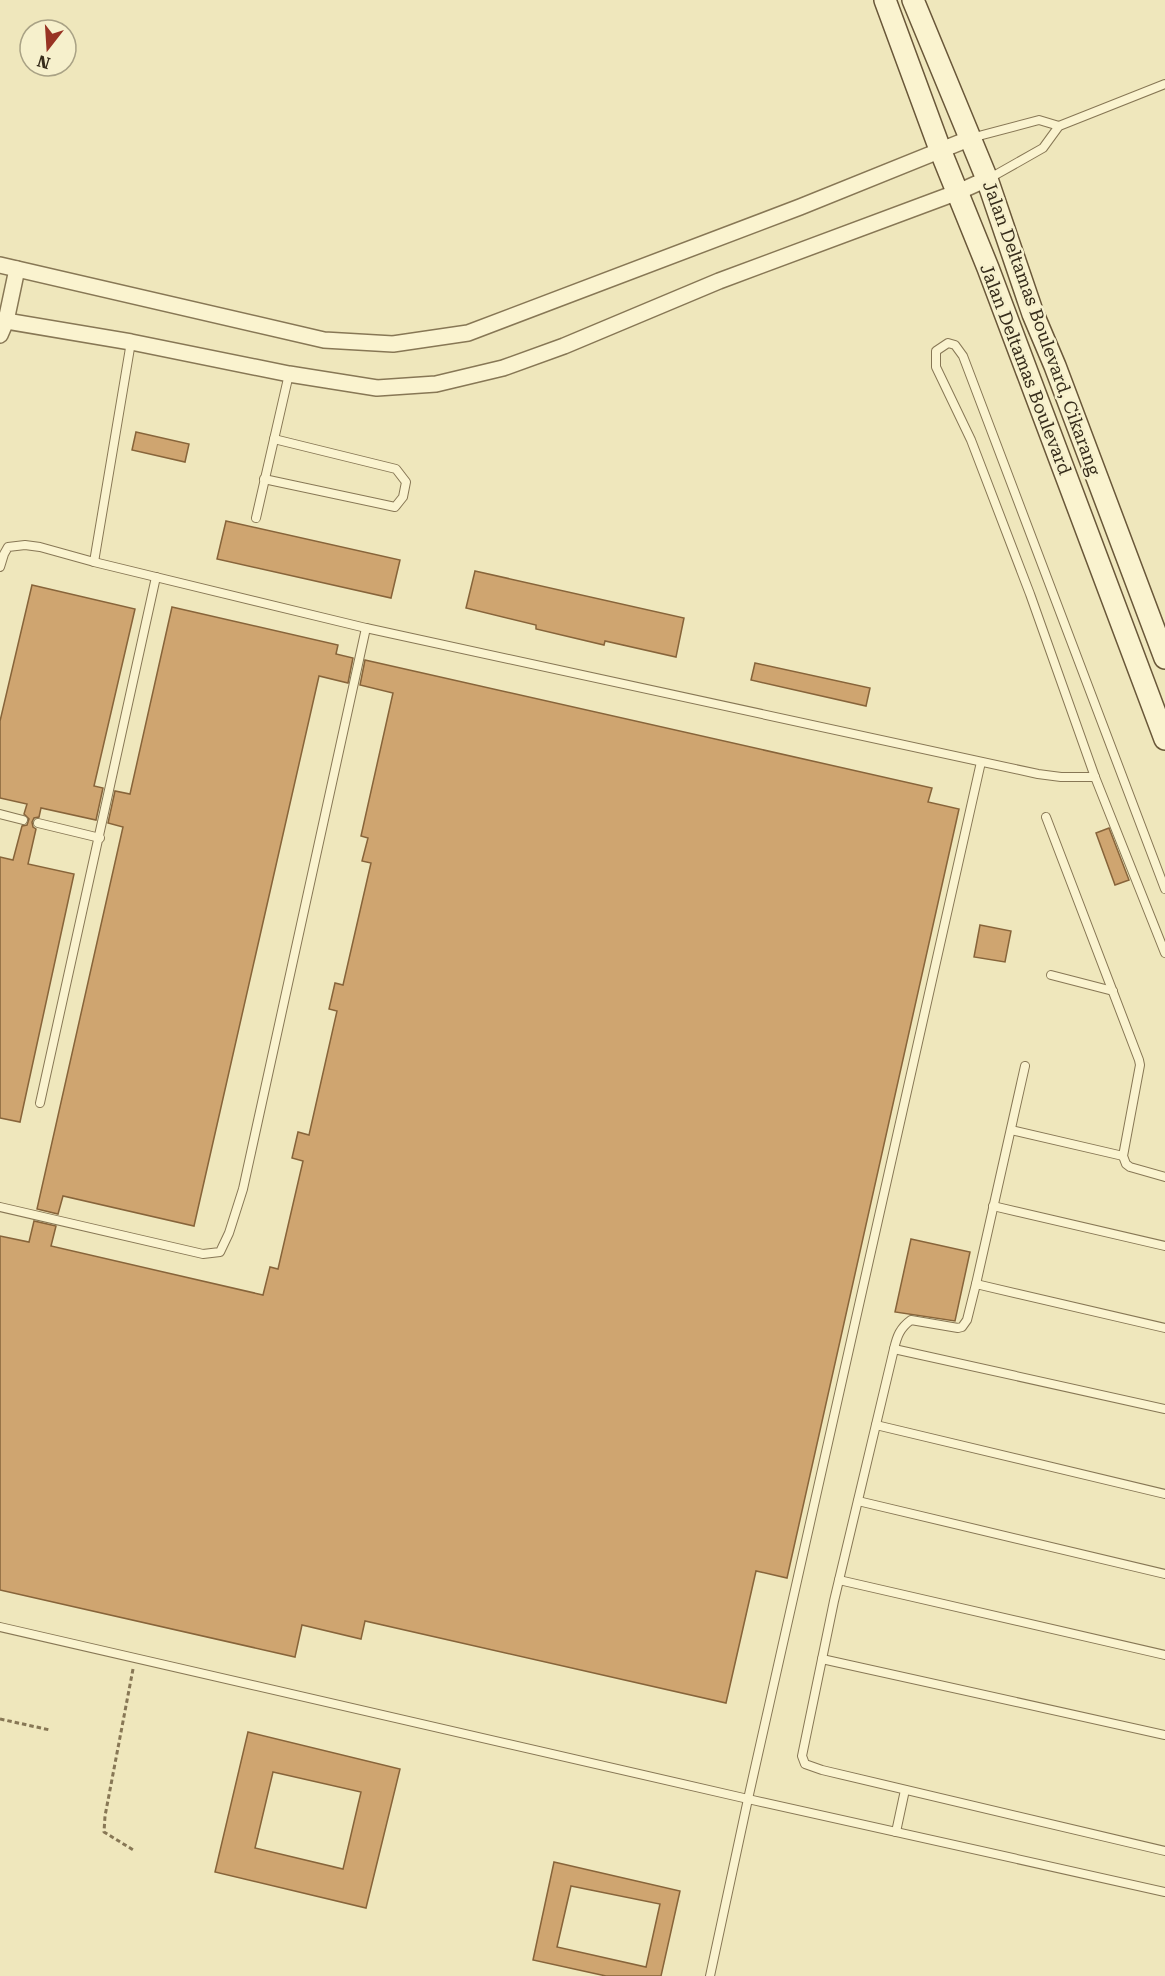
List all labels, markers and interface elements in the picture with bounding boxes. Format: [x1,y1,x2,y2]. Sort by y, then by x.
north arrow [18,18,78,78]
text: N [35,51,52,73]
street label: Jalan Deltamas Boulevard, Cikarang [979,178,1105,478]
street label: Jalan Deltamas Boulevard [976,261,1076,477]

